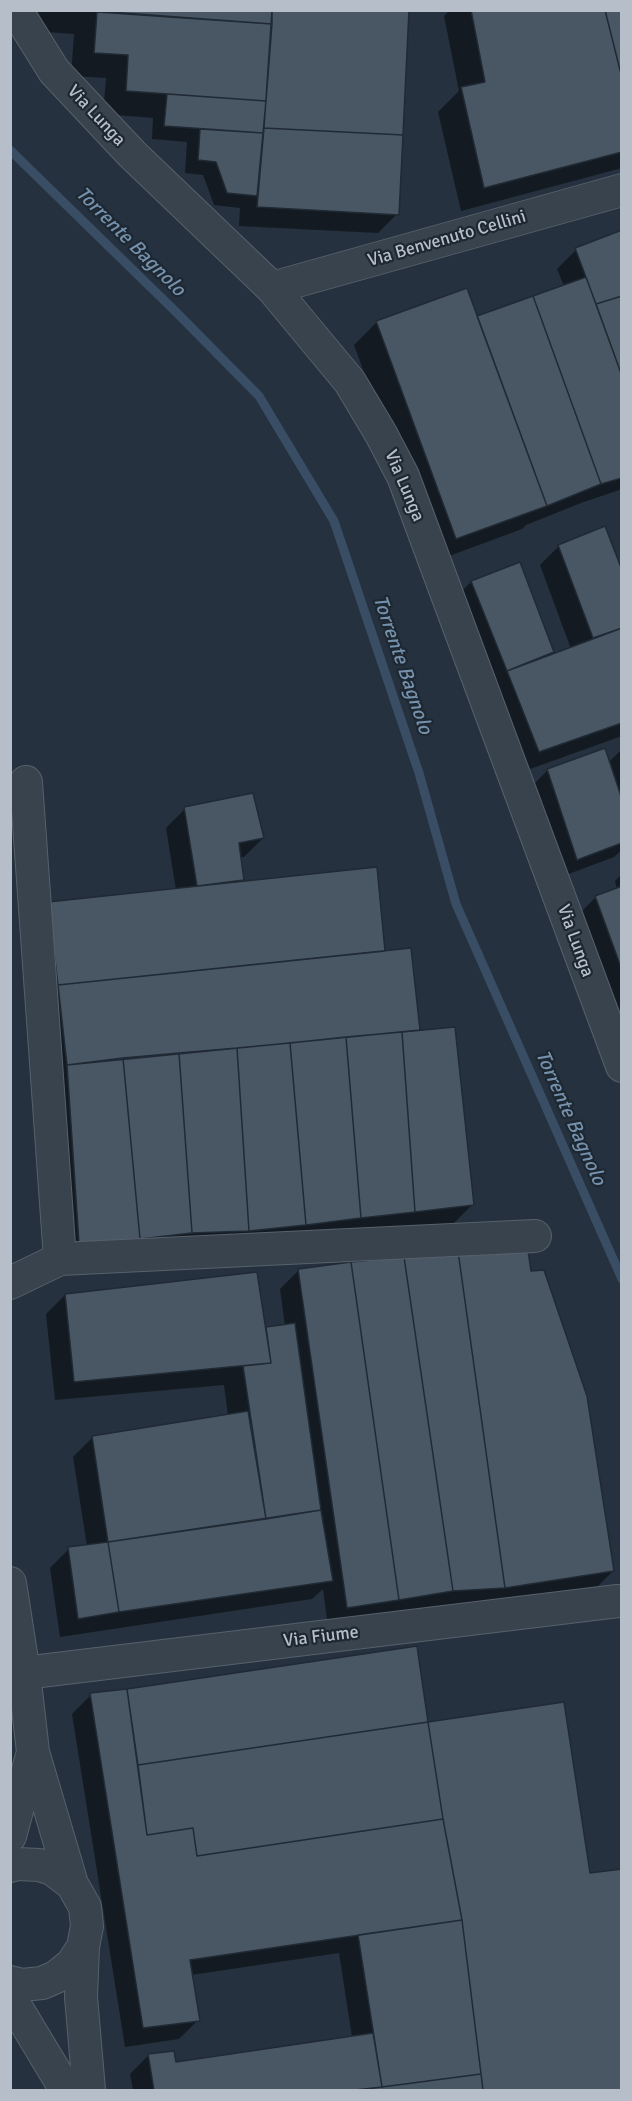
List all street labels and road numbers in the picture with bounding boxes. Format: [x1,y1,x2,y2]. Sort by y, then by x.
street label: Via Lunga [62,81,130,151]
street label: Via Benvenuto Cellini [365,206,529,272]
street label: Via Lunga [379,447,429,525]
street label: Via Lunga [552,902,598,980]
street label: Via Fiume [282,1622,360,1652]

